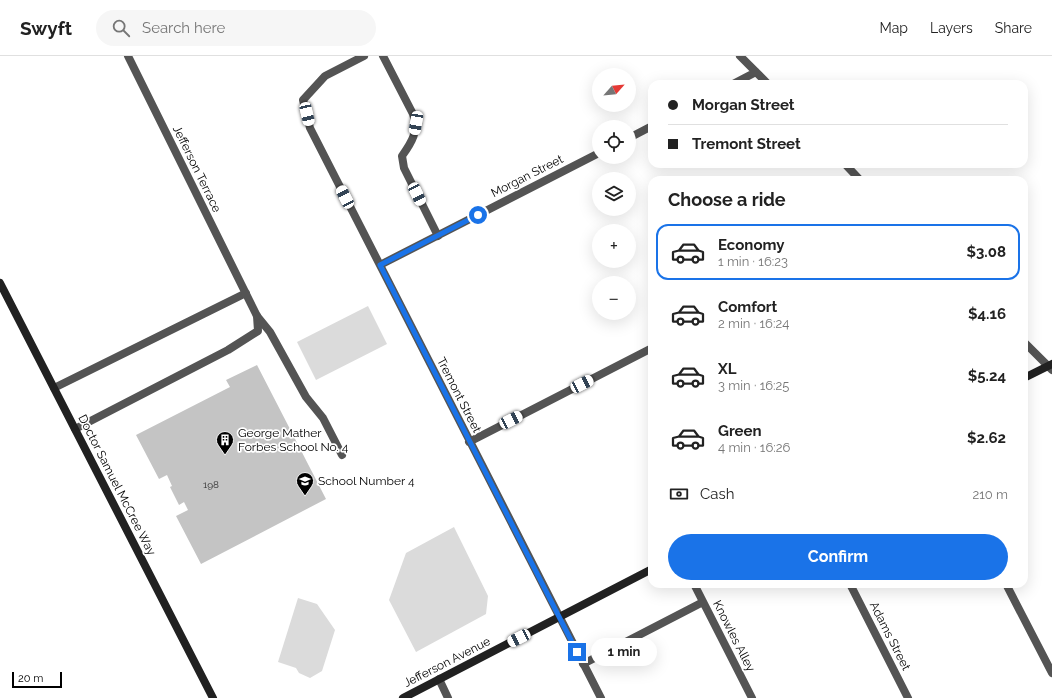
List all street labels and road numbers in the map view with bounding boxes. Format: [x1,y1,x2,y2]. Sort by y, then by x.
street label: Jefferson Terrace [170,123,224,215]
street label: Morgan Street [489,152,565,200]
street label: Tremont Street [434,355,484,435]
street label: Doctor Samuel McCree Way [75,412,159,558]
street label: Knowles Alley [710,598,758,674]
street label: Adams Street [867,599,913,673]
street label: Jefferson Avenue [401,634,493,690]

